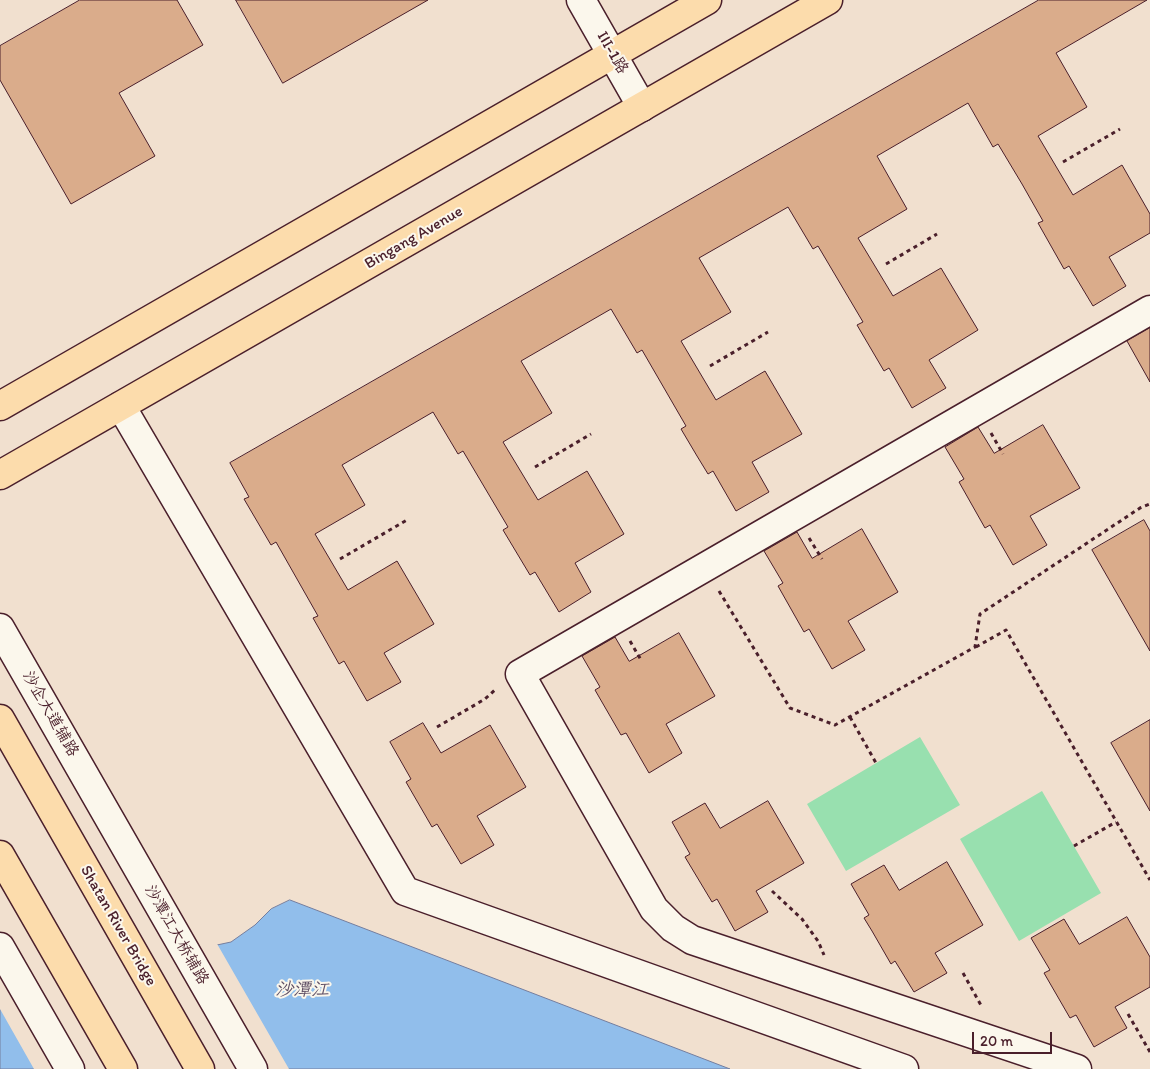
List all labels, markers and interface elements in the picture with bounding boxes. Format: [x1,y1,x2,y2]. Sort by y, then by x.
street label: III-1路 [592,28,632,78]
street label: Bingang Avenue [361,202,467,274]
street label: 沙企大道辅路 [18,668,82,760]
street label: Shatan River Bridge [76,862,160,990]
street label: 沙潭江大桥辅路 [140,882,212,988]
water label: 沙潭江 [275,979,329,1001]
scale bar [975,1022,1055,1054]
text: 20 m [980,1032,1013,1050]

